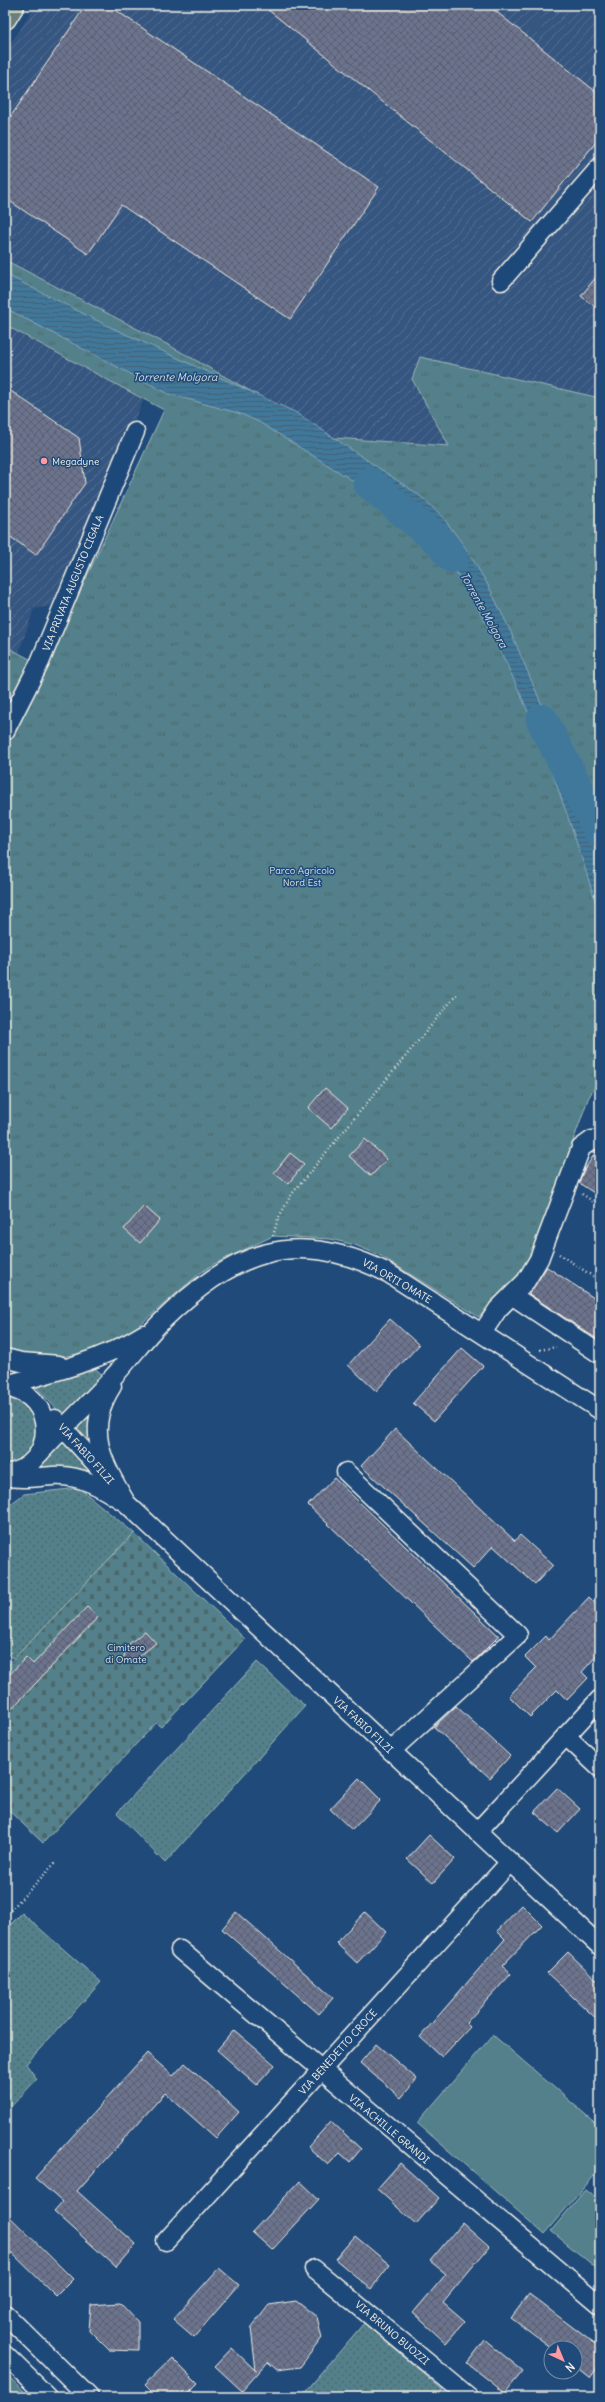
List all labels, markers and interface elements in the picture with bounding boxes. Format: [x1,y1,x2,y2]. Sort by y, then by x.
water label: Torrente Molgora [133,370,218,384]
place label: Megadyne [52,455,99,468]
marker: Megadyne [39,456,49,466]
street label: VIA PRIVATA AUGUSTO CIGALA [40,512,107,653]
water label: Torrente Molgora [457,570,511,651]
park label: Parco Agricolo Nord Est [269,864,335,889]
street label: VIA ORTI OMATE [360,1256,434,1306]
street label: VIA FABIO FILZI [55,1421,117,1487]
park label: Cimitero di Omate [105,1641,147,1666]
street label: VIA FABIO FILZI [330,1694,396,1756]
street label: VIA BENEDETTO CROCE [296,2006,380,2098]
street label: VIA ACHILLE GRANDI [346,2092,432,2166]
street label: VIA BRUNO BUOZZI [352,2298,432,2368]
north arrow [543,2340,583,2380]
text: N [562,2360,578,2375]

